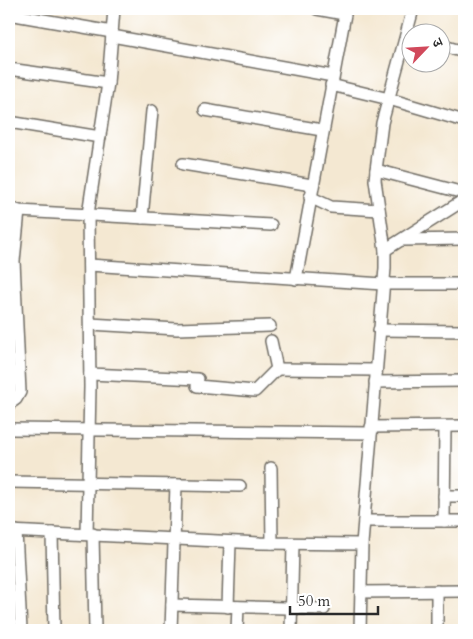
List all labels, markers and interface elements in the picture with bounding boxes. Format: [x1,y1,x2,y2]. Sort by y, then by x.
north arrow [400,22,450,72]
text: उ [427,35,448,51]
scale bar [290,584,378,616]
text: 50 m [298,591,330,611]

